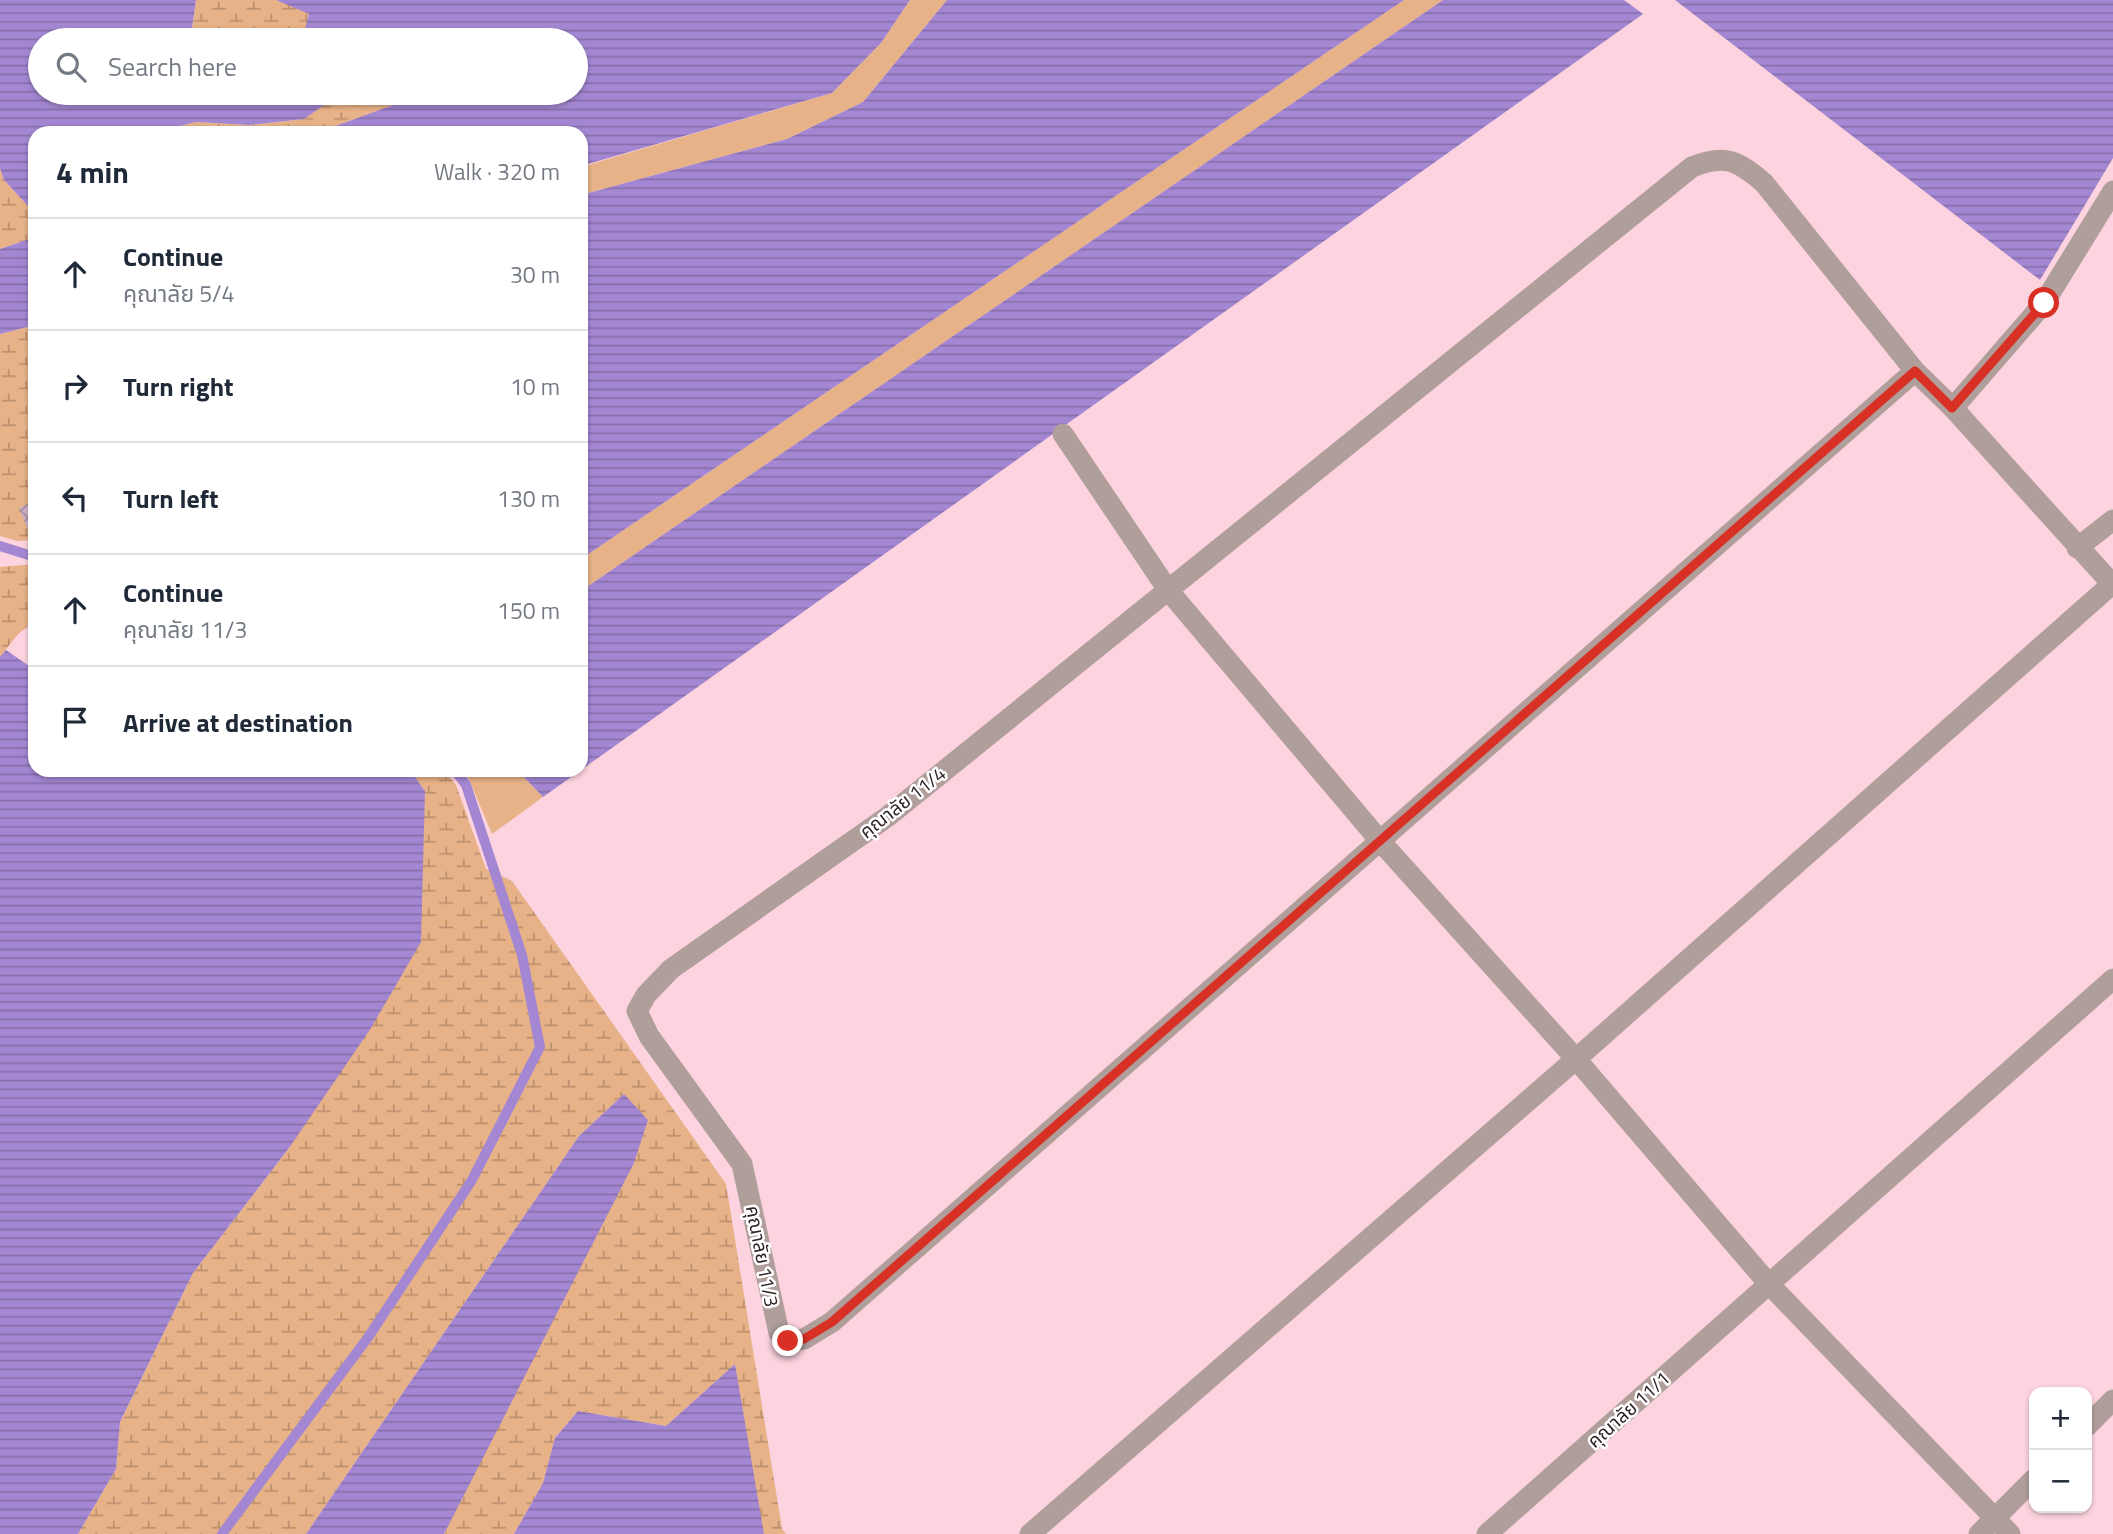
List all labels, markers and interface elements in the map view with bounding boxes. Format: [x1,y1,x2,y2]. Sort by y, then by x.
search box [28,28,588,105]
text: Search here [108,47,237,86]
icon: search [52,48,90,86]
text: 4 min [56,149,129,195]
text: Walk · 320 m [434,154,560,189]
text: Continue [123,237,223,276]
icon: ahead [56,255,94,293]
text: 30 m [510,257,560,292]
text: คุณาลัย 5/4 [123,276,234,311]
route start [2028,287,2059,318]
icon: right [56,367,94,405]
text: Turn right [123,367,234,406]
text: 10 m [510,369,560,404]
icon: left [56,479,94,517]
text: Turn left [123,479,218,518]
text: 130 m [497,481,560,516]
text: Continue [123,573,223,612]
icon: ahead [56,591,94,629]
text: 150 m [497,593,560,628]
text: คุณาลัย 11/3 [123,612,247,647]
icon: arrive [56,703,94,741]
text: Arrive at destination [123,703,353,742]
street label: คุณาลัย 11/4 [853,759,951,845]
street label: คุณาลัย 11/3 [739,1203,787,1309]
route end [772,1325,803,1356]
street label: คุณาลัย 11/1 [1580,1364,1676,1454]
map controls [2029,1387,2092,1513]
button: + [2029,1387,2092,1450]
button: − [2029,1450,2092,1513]

